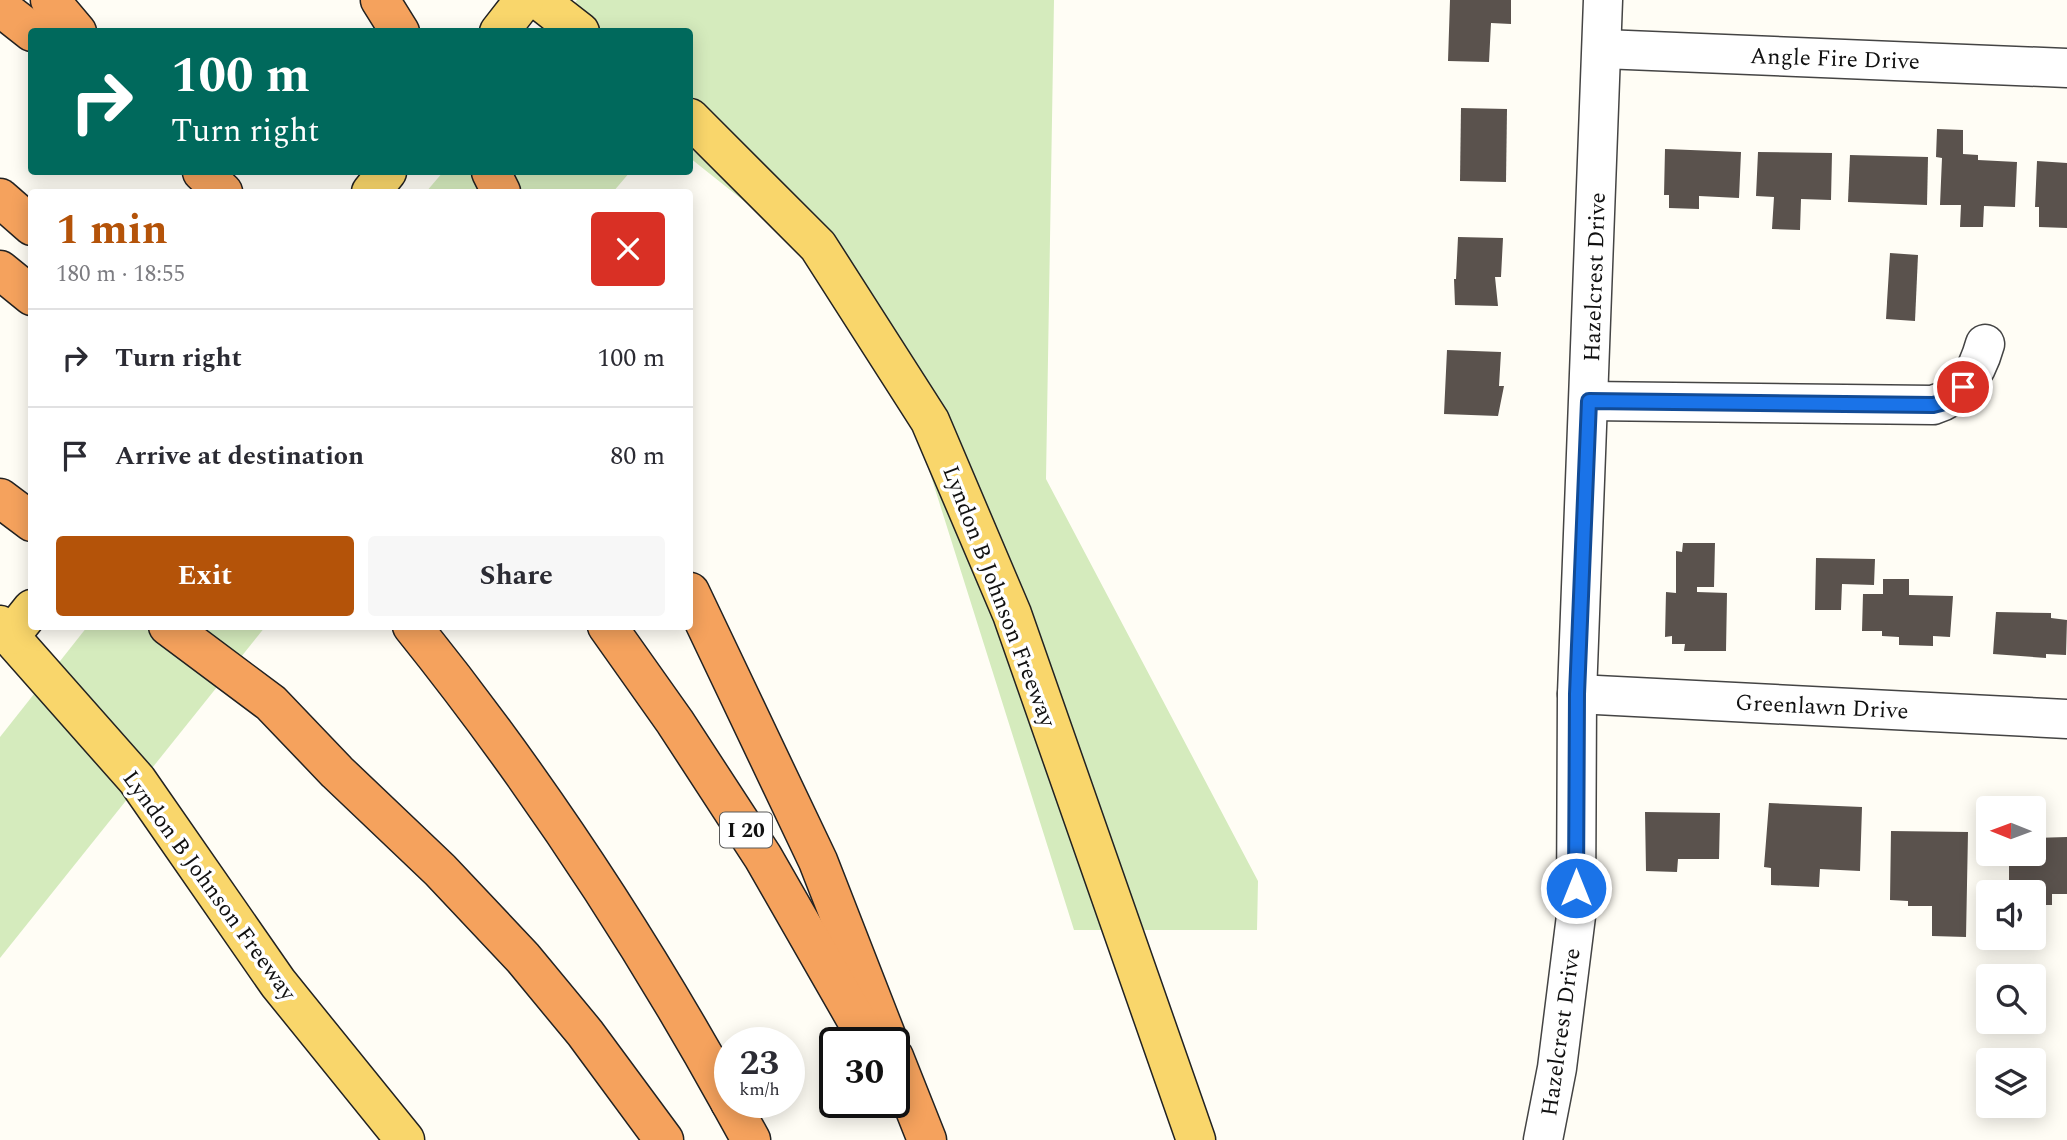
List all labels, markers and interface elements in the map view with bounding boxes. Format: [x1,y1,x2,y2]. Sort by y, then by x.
text: 100 m [171,39,310,114]
street label: Angle Fire Drive [1749,39,1920,80]
icon: right [56,56,147,147]
text: Turn right [171,107,319,156]
street label: Hazelcrest Drive [1575,192,1616,362]
text: 1 min [56,199,168,262]
button: close [591,212,665,286]
text: 180 m · 18:55 [56,257,185,292]
text: Turn right [115,338,242,378]
text: 100 m [597,338,665,378]
icon: right [56,339,94,377]
pin [1933,357,1993,417]
icon: arrive [1944,368,1982,406]
text: Arrive at destination [115,436,364,476]
text: 80 m [610,436,665,476]
icon: arrive [56,437,94,475]
street label: Lyndon B Johnson Freeway [933,461,1065,733]
button: Exit [56,536,354,616]
button: Share [368,536,665,616]
street label: Greenlawn Drive [1734,685,1909,730]
street label: Lyndon B Johnson Freeway [113,763,305,1009]
north arrow [1976,796,2046,866]
map controls [1976,796,2046,1118]
road number: I 20 [720,812,772,848]
position arrow [1539,851,1613,925]
button: sound [1976,880,2046,950]
street label: Hazelcrest Drive [1532,946,1591,1119]
button: search [1976,964,2046,1034]
speed limit sign: 30 [819,1027,910,1118]
text: 23 [740,1037,779,1090]
button: layers [1976,1048,2046,1118]
text: km/h [739,1076,780,1103]

